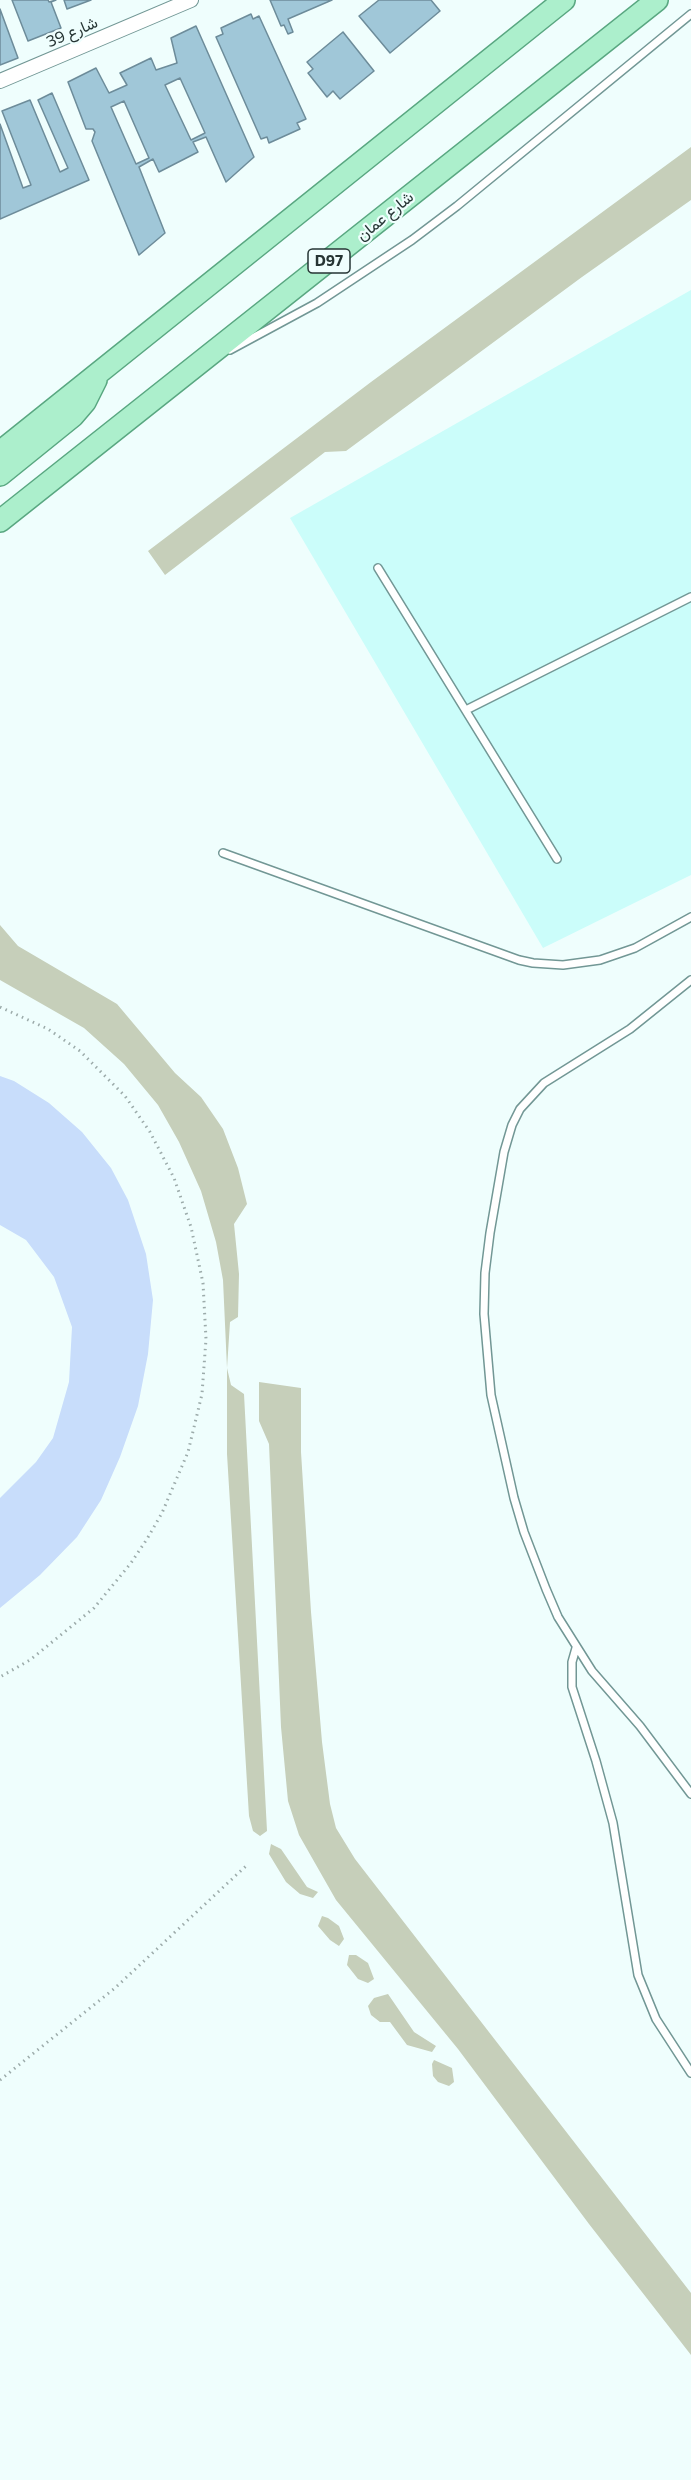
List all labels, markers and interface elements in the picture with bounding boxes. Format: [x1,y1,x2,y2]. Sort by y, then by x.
street label: شارع 39 [43,13,101,51]
street label: شارع عمان [353,187,417,245]
road number: D97 [308,249,350,273]

